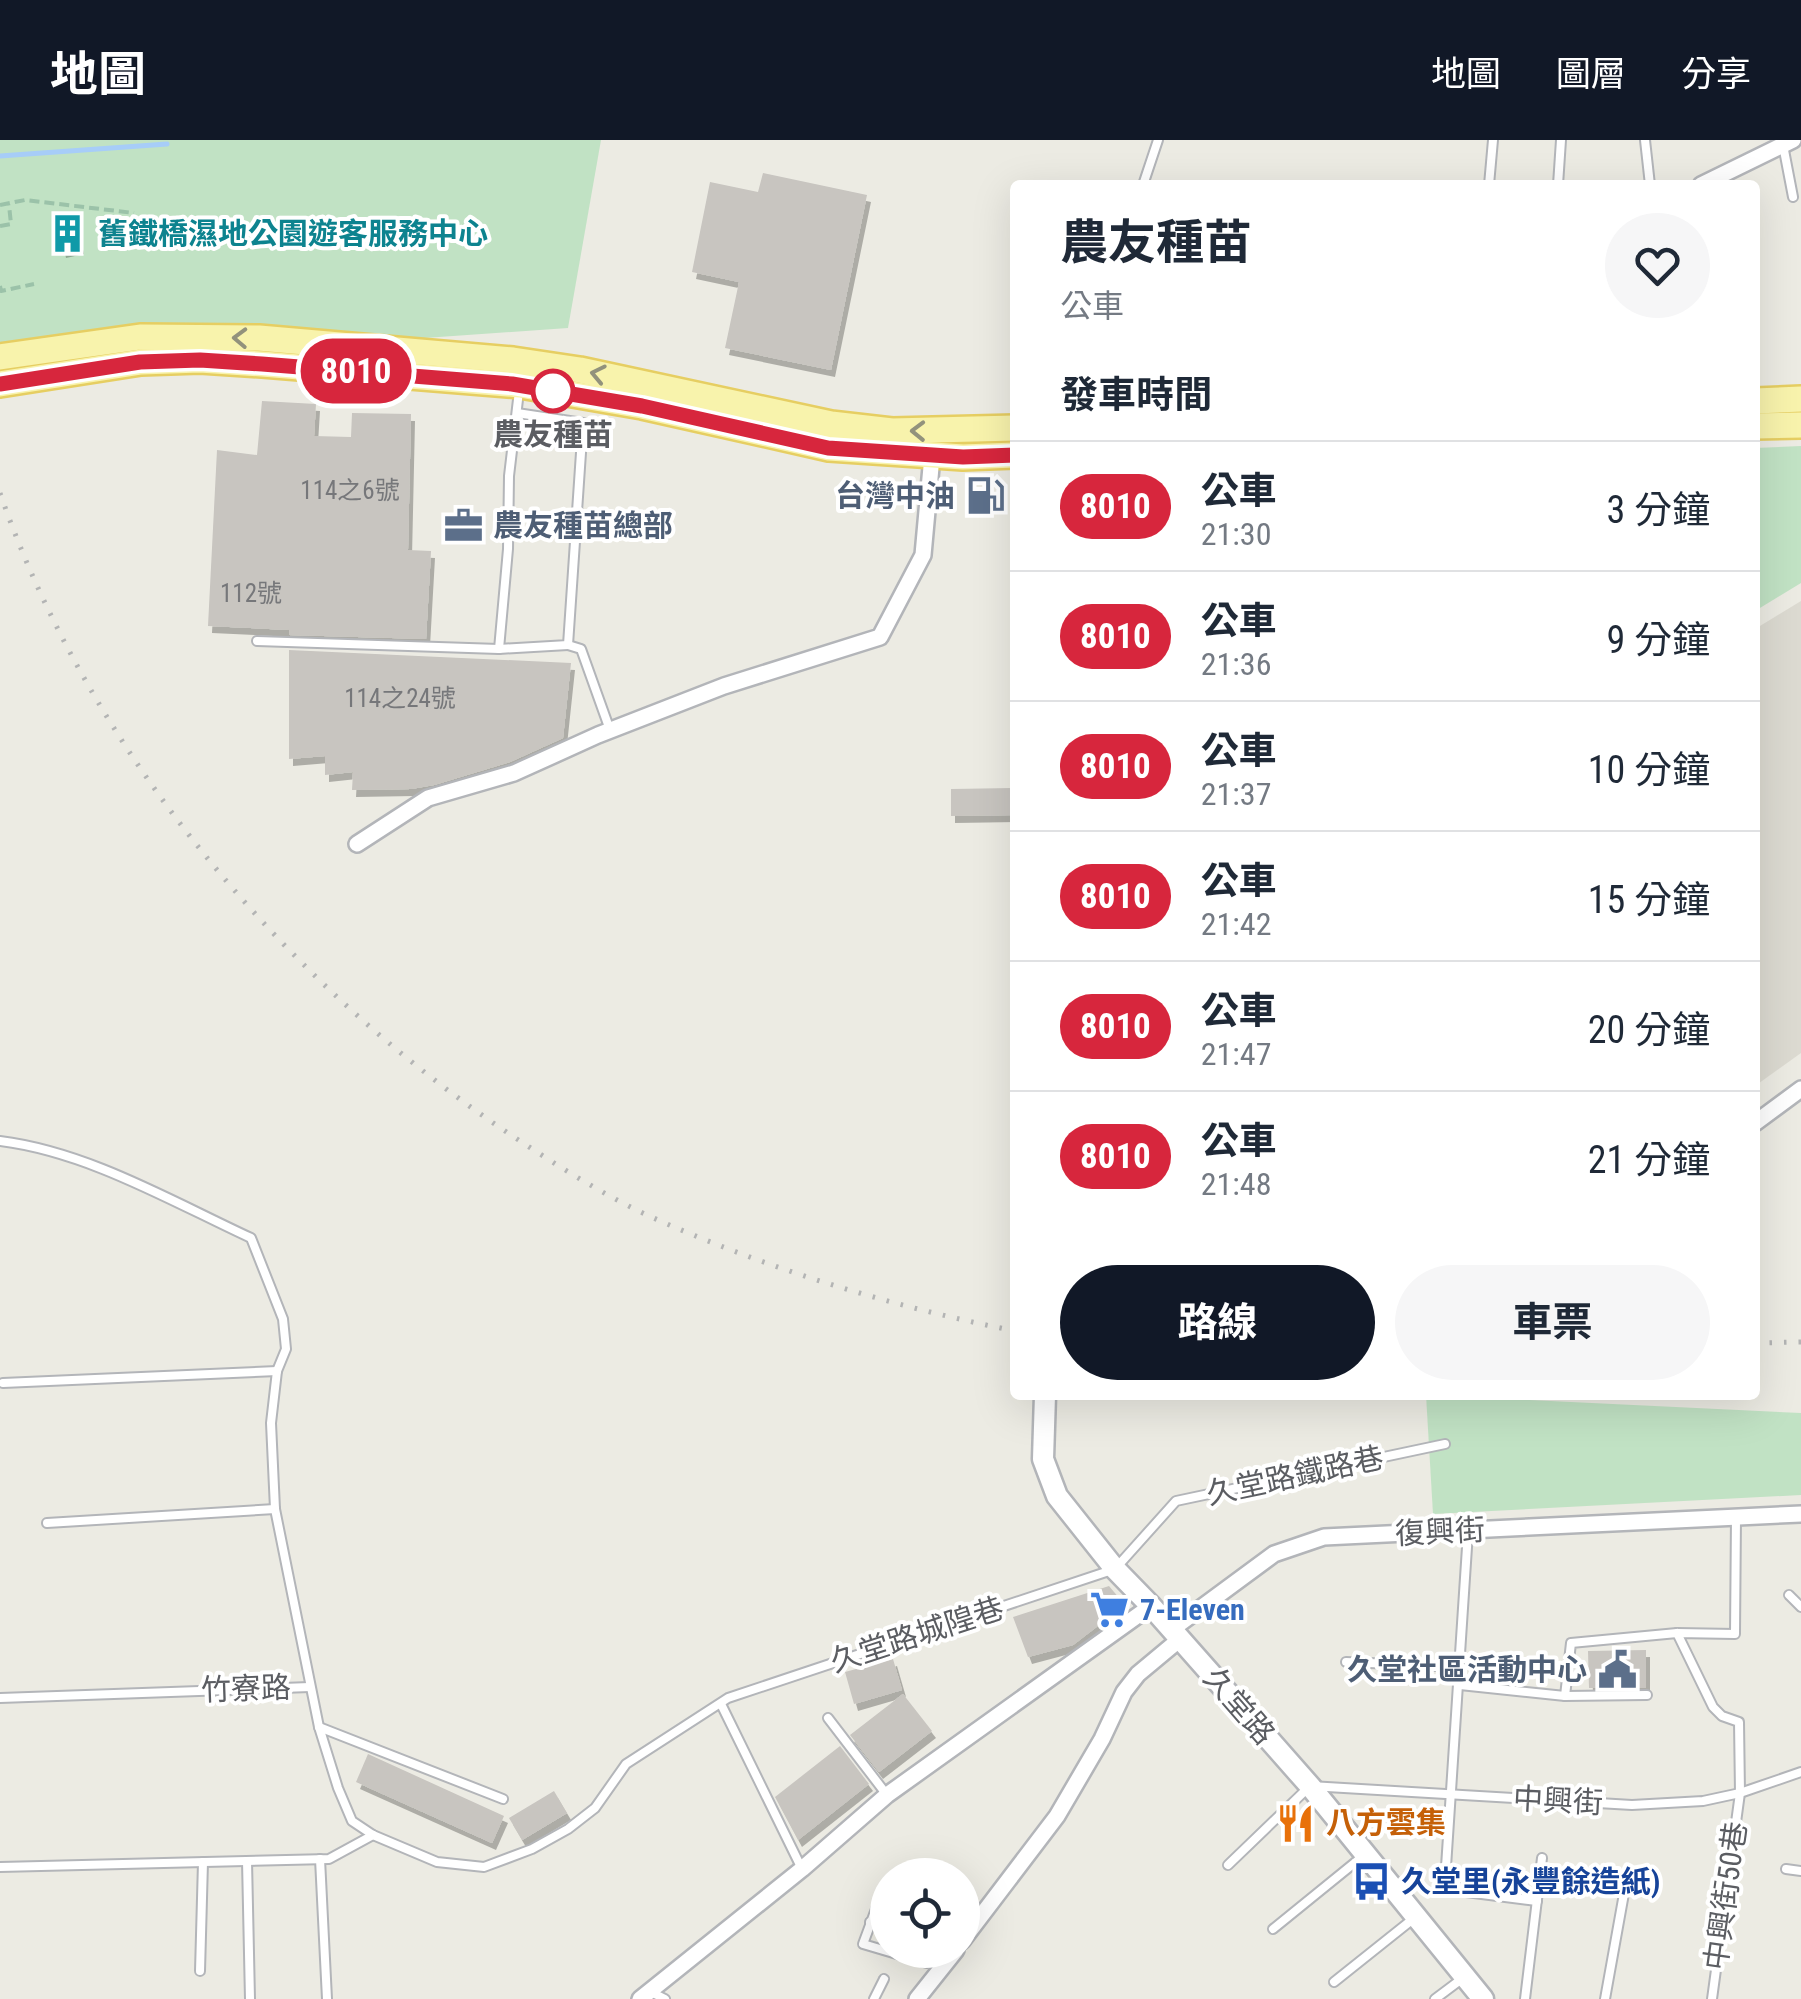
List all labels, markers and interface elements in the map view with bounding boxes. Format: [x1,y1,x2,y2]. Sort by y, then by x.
text: 地圖 [50,46,146,103]
text: 地圖 [1431,54,1501,95]
text: 圖層 [1556,54,1626,95]
text: 分享 [1681,54,1751,95]
building icon: 舊鐵橋濕地公園遊客服務中心 [47,213,89,255]
button: heart [1605,213,1710,318]
text: 農友種苗 [1060,214,1252,271]
place label: 舊鐵橋濕地公園遊客服務中心 [98,216,488,251]
text: 公車 [1060,287,1124,325]
one-way arrow [232,327,248,348]
line badge: 8010 [286,338,426,404]
text: 8010 [321,351,391,392]
one-way arrow [590,364,607,385]
marker: 農友種苗 [532,370,574,412]
text: 發車時間 [1060,373,1212,417]
place label: 農友種苗 [493,417,613,452]
one-way arrow [909,421,925,442]
text: 公車 [1201,469,1277,513]
fuel station icon: 台灣中油 [964,475,1006,517]
house number: 114之6號 [300,476,400,505]
place label: 台灣中油 [835,478,955,513]
text: 8010 [1080,486,1151,527]
text: 3 分鐘 [1607,488,1710,532]
office icon: 農友種苗總部 [442,505,484,547]
place label: 農友種苗總部 [493,508,673,543]
text: 21:30 [1201,515,1271,553]
house number: 112號 [220,579,282,608]
text: 公車 [1201,599,1277,643]
text: 8010 [1080,616,1151,657]
text: 9 分鐘 [1607,618,1710,662]
text: 21:36 [1201,645,1271,683]
house number: 114之24號 [344,684,456,713]
text: 公車 [1201,729,1277,773]
text: 8010 [1080,746,1151,787]
text: 10 分鐘 [1588,748,1710,792]
text: 21:37 [1201,775,1271,813]
text: 公車 [1201,859,1277,903]
text: 8010 [1080,876,1151,917]
text: 15 分鐘 [1588,878,1710,922]
text: 21:42 [1201,905,1271,943]
text: 公車 [1201,989,1277,1033]
text: 8010 [1080,1006,1151,1047]
text: 20 分鐘 [1588,1008,1710,1052]
text: 21:47 [1201,1035,1271,1073]
text: 公車 [1201,1119,1277,1163]
text: 8010 [1080,1136,1151,1177]
text: 21 分鐘 [1588,1138,1710,1182]
text: 21:48 [1201,1165,1271,1203]
button: 路線 [1060,1265,1375,1380]
button: 車票 [1395,1265,1710,1380]
street label: 久堂路鐵路巷 [1203,1440,1387,1511]
street label: 復興街 [1394,1512,1486,1551]
supermarket icon: 7-Eleven [1089,1589,1131,1631]
street label: 久堂路城隍巷 [826,1590,1008,1679]
place label: 7-Eleven [1140,1592,1245,1627]
public building icon: 久堂社區活動中心 [1596,1649,1638,1691]
place label: 久堂社區活動中心 [1347,1652,1587,1687]
street label: 久堂路 [1197,1660,1282,1751]
street label: 竹寮路 [200,1669,292,1708]
street label: 中興街 [1512,1781,1604,1820]
restaurant icon: 八方雲集 [1275,1802,1317,1844]
place label: 八方雲集 [1326,1805,1446,1840]
street label: 中興街50巷 [1698,1819,1753,1972]
map controls [870,1858,980,1968]
button: locate [870,1858,980,1968]
bus stop icon: 久堂里(永豐餘造紙) [1350,1861,1392,1903]
place label: 久堂里(永豐餘造紙) [1401,1864,1660,1899]

